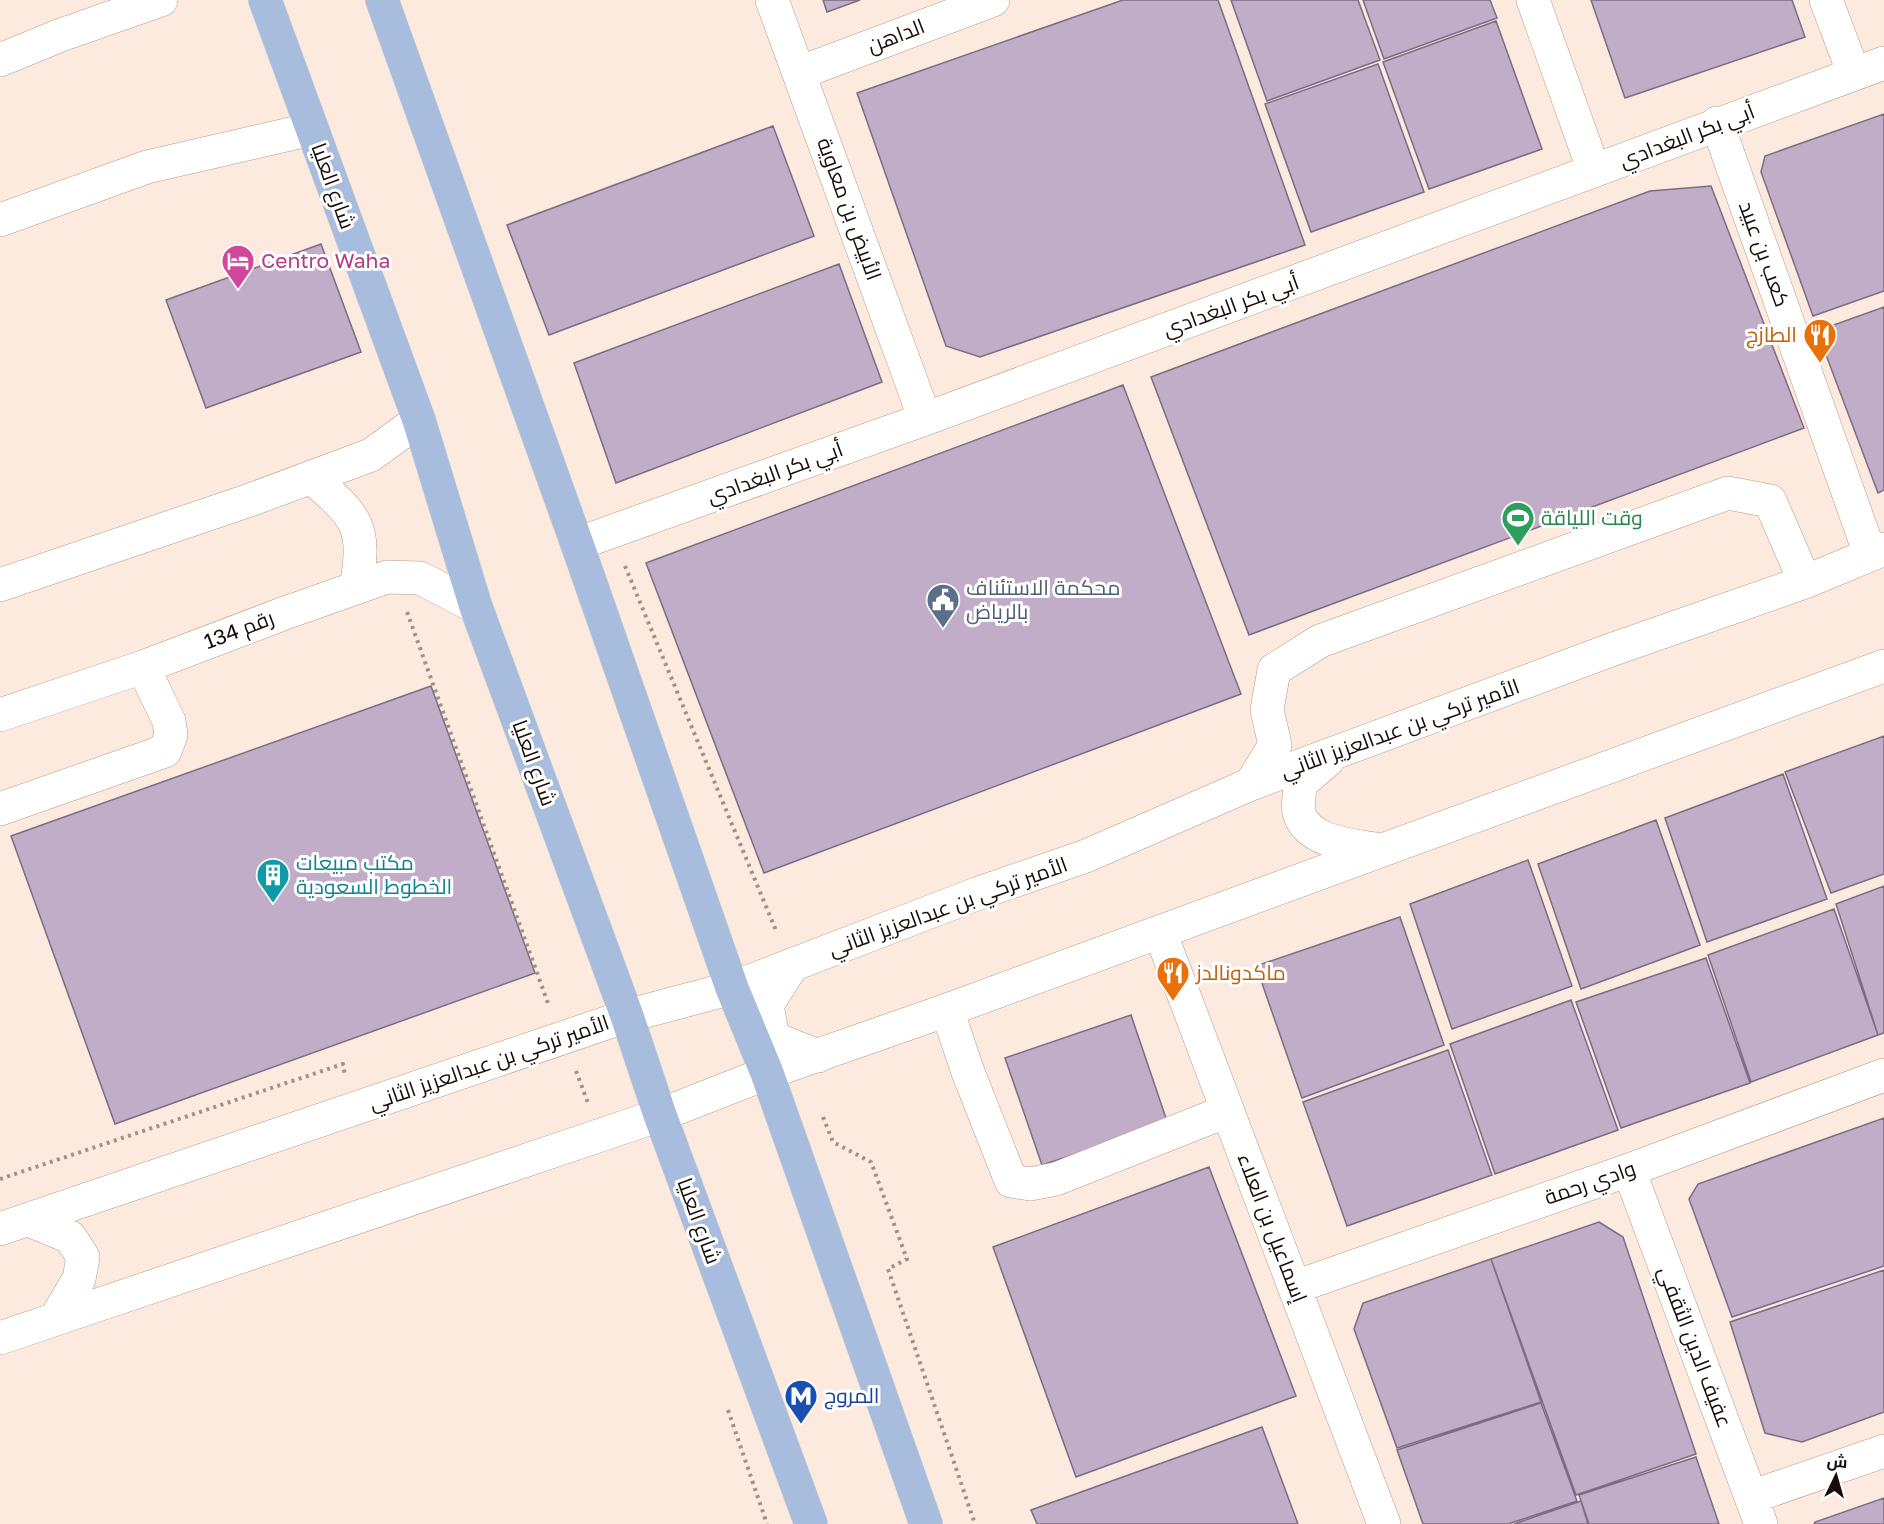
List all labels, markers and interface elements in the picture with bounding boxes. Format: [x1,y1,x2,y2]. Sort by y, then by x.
street label: الداهن [863,12,929,59]
street label: أبي بكر البغدادي [1615,97,1759,177]
street label: الأبيض بن معاوية [811,134,888,284]
street label: شارع العليا [305,139,361,233]
street label: كعب بن عبيد [1733,197,1796,310]
hotel icon: Centro Waha [220,243,256,290]
place label: Centro Waha [261,247,390,273]
street label: أبي بكر البغدادي [1159,268,1304,345]
restaurant icon: الطازج [1802,317,1838,364]
place label: الطازج [1746,321,1797,349]
street label: أبي بكر البغدادي [703,435,848,512]
sports icon: وقت اللياقة [1500,500,1536,547]
place label: وقت اللياقة [1541,504,1643,530]
place label: محكمة الاستئناف بالرياض [966,574,1120,625]
public building icon: محكمة الاستئناف بالرياض [925,582,961,629]
street label: رقم 134 [200,604,278,656]
street label: الأمير تركي بن عبدالعزيز الثاني [1277,673,1524,787]
street label: شارع العليا [506,716,562,810]
place label: مكتب مبيعات الخطوط السعودية [296,849,452,899]
street label: الأمير تركي بن عبدالعزيز الثاني [825,851,1072,965]
building icon: مكتب مبيعات الخطوط السعودية [255,857,291,904]
restaurant icon: ماكدونالدز [1155,955,1191,1002]
place label: ماكدونالدز [1195,959,1286,985]
street label: الأمير تركي بن عبدالعزيز الثاني [365,1009,614,1119]
street label: إسماعيل بن العلاء [1232,1149,1313,1306]
street label: وادي رحمة [1541,1154,1640,1214]
street label: شارع العليا [671,1174,727,1268]
street label: عفيف الدين الثقفي [1649,1262,1739,1432]
metro station icon: المروج [783,1378,819,1425]
place label: المروج [824,1382,880,1410]
north arrow [1806,1446,1866,1506]
text: ش [1826,1450,1848,1472]

